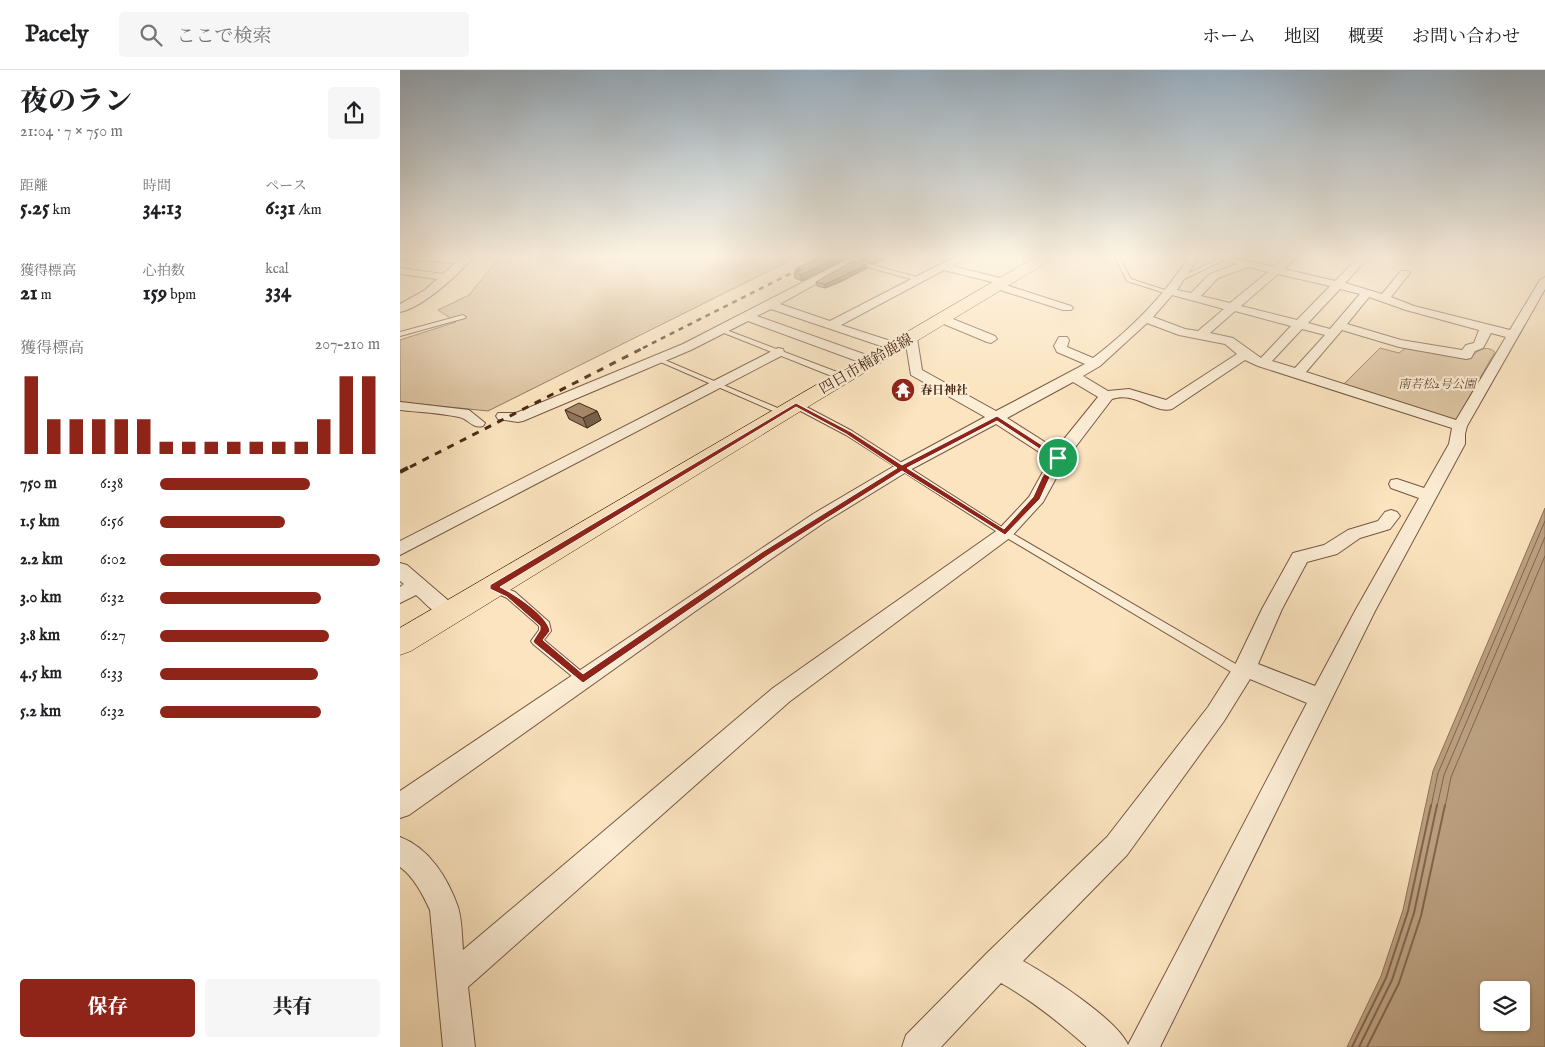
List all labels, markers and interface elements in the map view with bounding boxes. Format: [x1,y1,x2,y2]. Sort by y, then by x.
search box [119,12,469,57]
text: Pacely [25,19,89,50]
icon: search [137,21,165,49]
text: ここで検索 [177,25,272,49]
text: ホーム [1202,26,1256,49]
text: 地図 [1284,26,1320,49]
text: 概要 [1348,26,1384,49]
text: お問い合わせ [1412,26,1520,49]
text: 夜のラン [20,85,132,120]
button: share [328,87,380,139]
text: 21:04 · 7 × 750 m [20,122,123,142]
text: 距離 [20,177,48,195]
text: 時間 [143,177,171,195]
text: ペース [265,177,307,195]
text: 5.25 [20,195,50,222]
text: 34:13 [143,195,182,222]
text: 6:31 [265,195,295,222]
text: km [50,201,71,219]
text: /km [295,201,322,219]
text: kcal [265,260,289,278]
text: 獲得標高 [20,262,76,280]
text: 心拍数 [143,262,185,280]
text: 334 [265,278,291,305]
text: 21 [20,280,38,307]
text: 159 [143,280,167,307]
text: m [38,286,52,304]
text: bpm [167,286,196,304]
street label: 四日市楠鈴鹿線 [816,330,916,398]
text: 207–210 m [315,335,380,355]
text: 獲得標高 [20,339,84,359]
temple icon: 春日神社 [890,377,916,403]
park label: 南若松2号公園 [1398,377,1478,392]
place label: 春日神社 [920,383,968,398]
pin [1037,437,1079,479]
icon: arrive [1044,444,1072,472]
text: 750 m [20,474,57,494]
text: 6:38 [100,474,123,494]
text: 1.5 km [20,512,60,532]
text: 6:56 [100,512,123,532]
text: 2.2 km [20,550,63,570]
text: 6:02 [100,550,126,570]
text: 3.0 km [20,588,62,608]
text: 6:32 [100,588,124,608]
text: 3.8 km [20,626,60,646]
text: 6:27 [100,626,126,646]
text: 4.5 km [20,664,62,684]
text: 6:33 [100,664,123,684]
text: 5.2 km [20,702,61,722]
text: 6:32 [100,702,124,722]
button: 保存 [20,979,195,1037]
button: 共有 [205,979,380,1037]
map controls [1480,981,1530,1031]
button: layers [1480,981,1530,1031]

